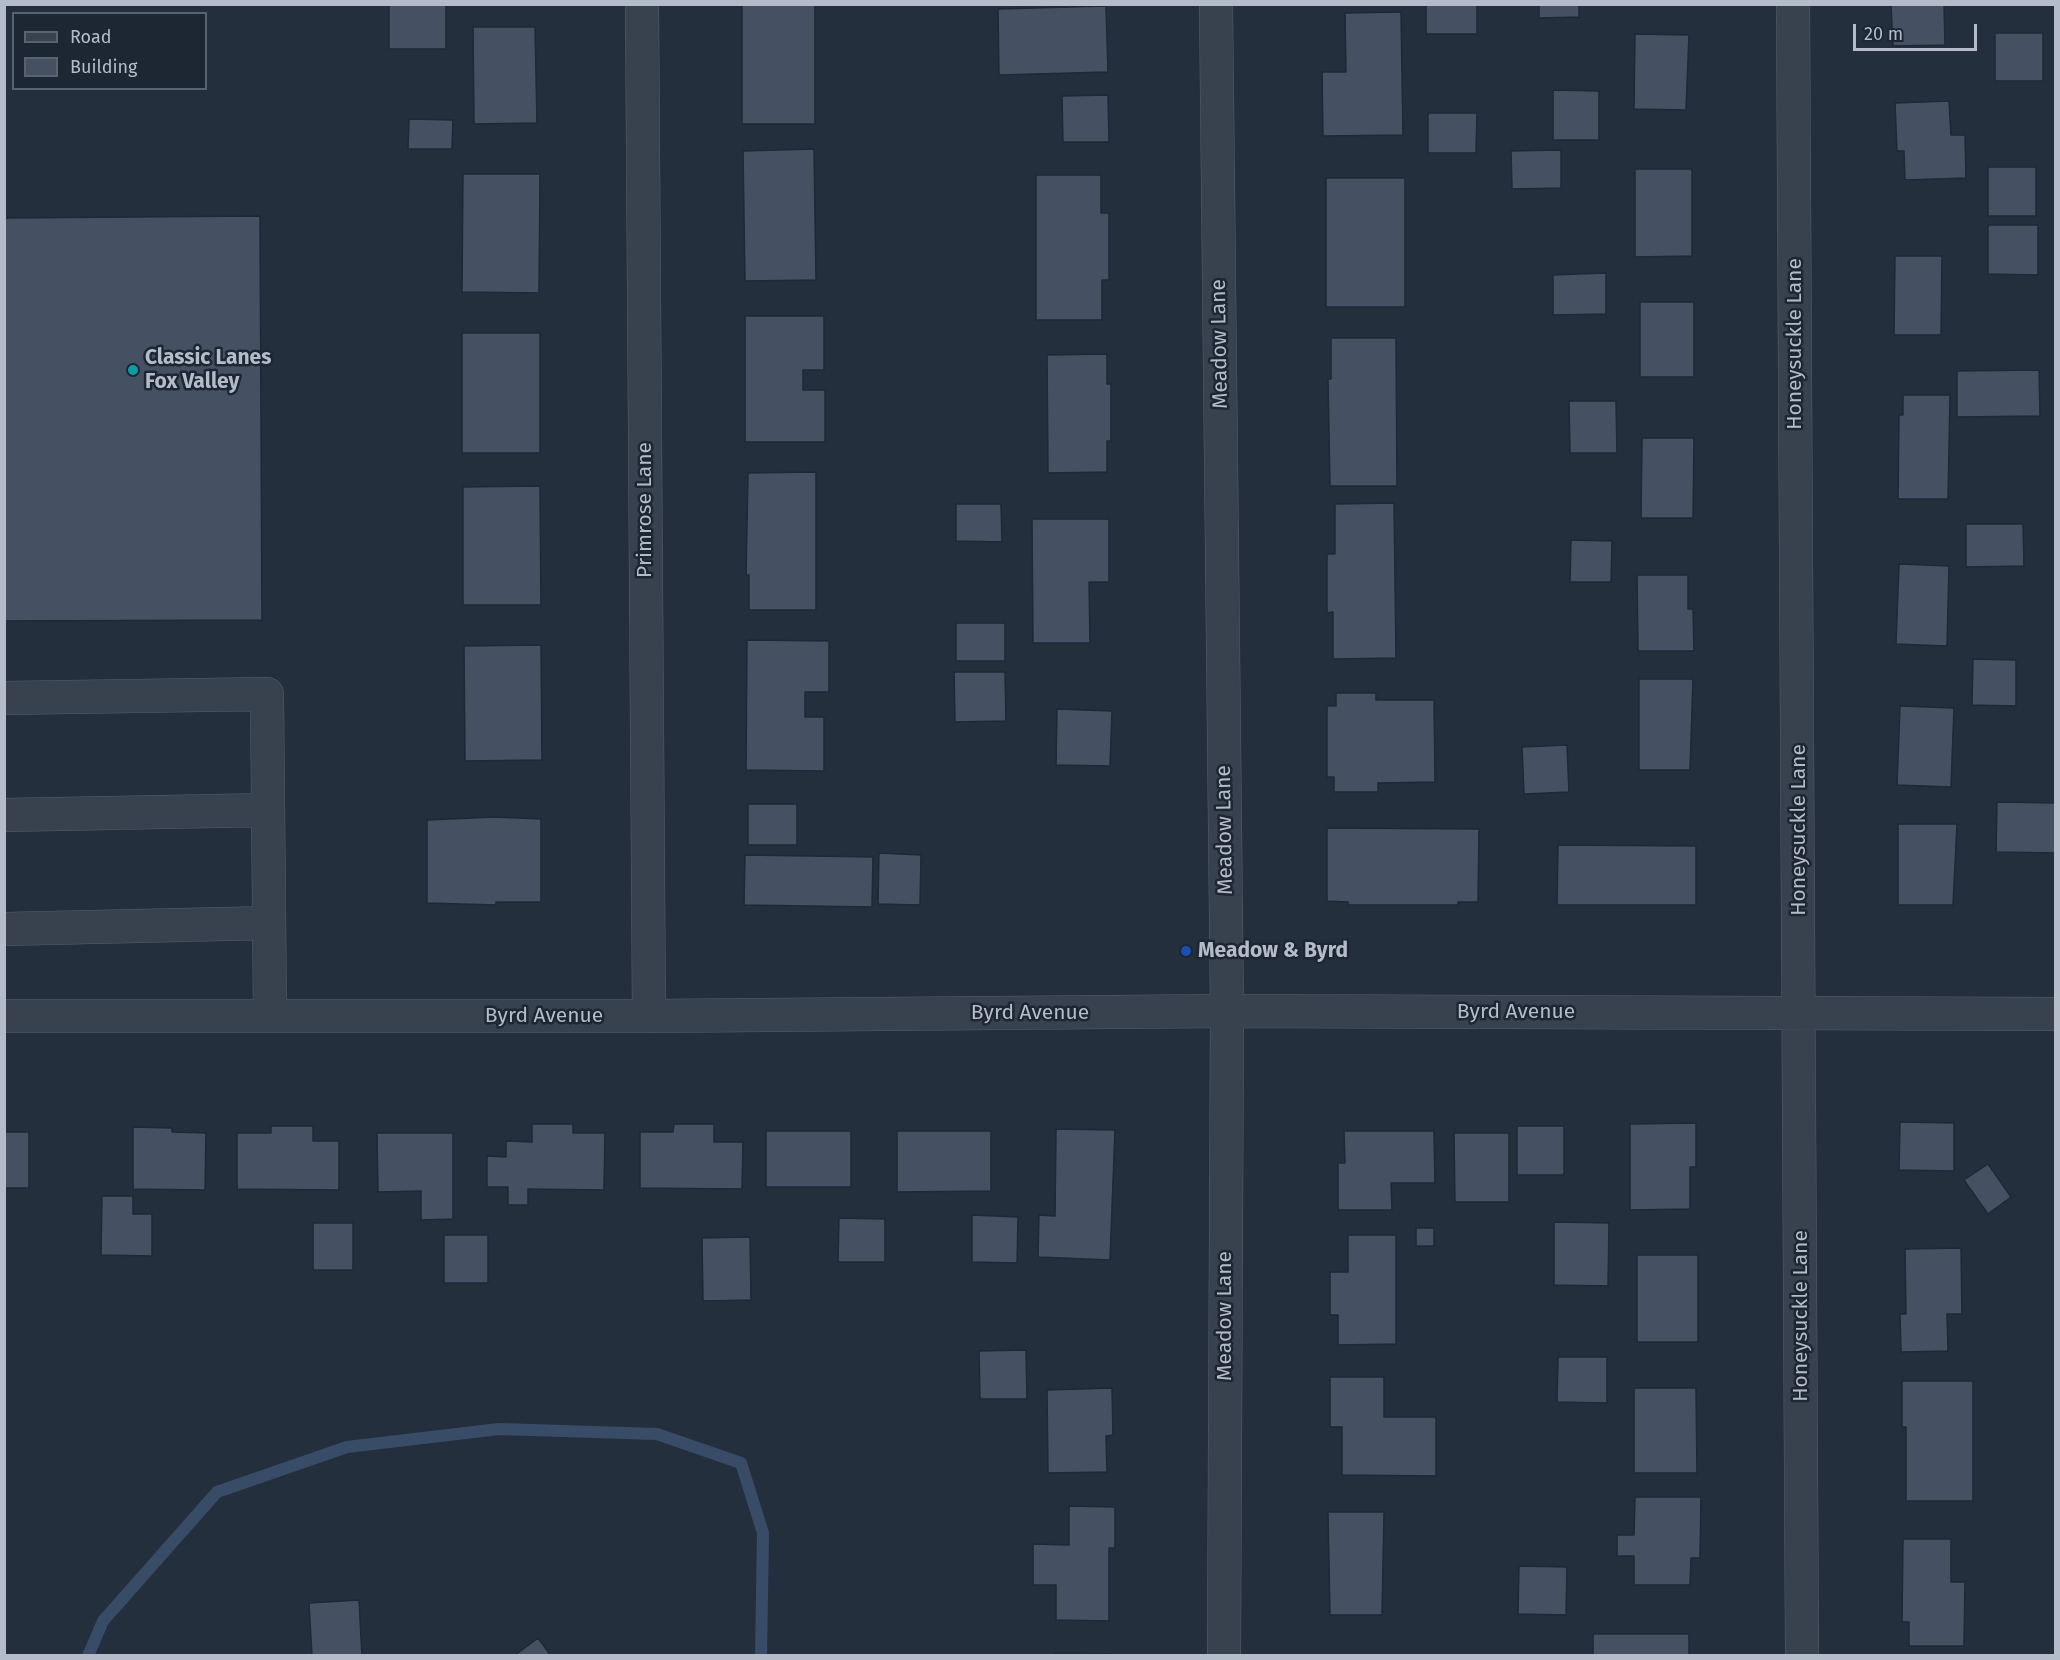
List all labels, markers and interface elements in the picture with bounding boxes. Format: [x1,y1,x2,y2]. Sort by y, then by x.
legend [12,12,207,90]
scale bar [1856,12,1980,50]
text: 20 m [1864,23,1903,45]
text: Road [70,26,112,48]
text: Building [70,56,137,78]
street label: Honeysuckle Lane [1782,258,1808,430]
street label: Meadow Lane [1206,279,1234,409]
place label: Classic Lanes Fox Valley [145,345,271,395]
marker: Classic Lanes Fox Valley [126,363,140,377]
street label: Primrose Lane [632,442,658,578]
street label: Honeysuckle Lane [1786,744,1812,916]
street label: Meadow Lane [1211,765,1239,895]
place label: Meadow & Byrd [1198,938,1348,964]
marker: Meadow & Byrd [1179,944,1193,958]
street label: Byrd Avenue [1457,999,1575,1025]
street label: Byrd Avenue [971,1000,1089,1026]
street label: Byrd Avenue [485,1003,603,1029]
street label: Honeysuckle Lane [1788,1230,1814,1402]
street label: Meadow Lane [1212,1251,1238,1381]

